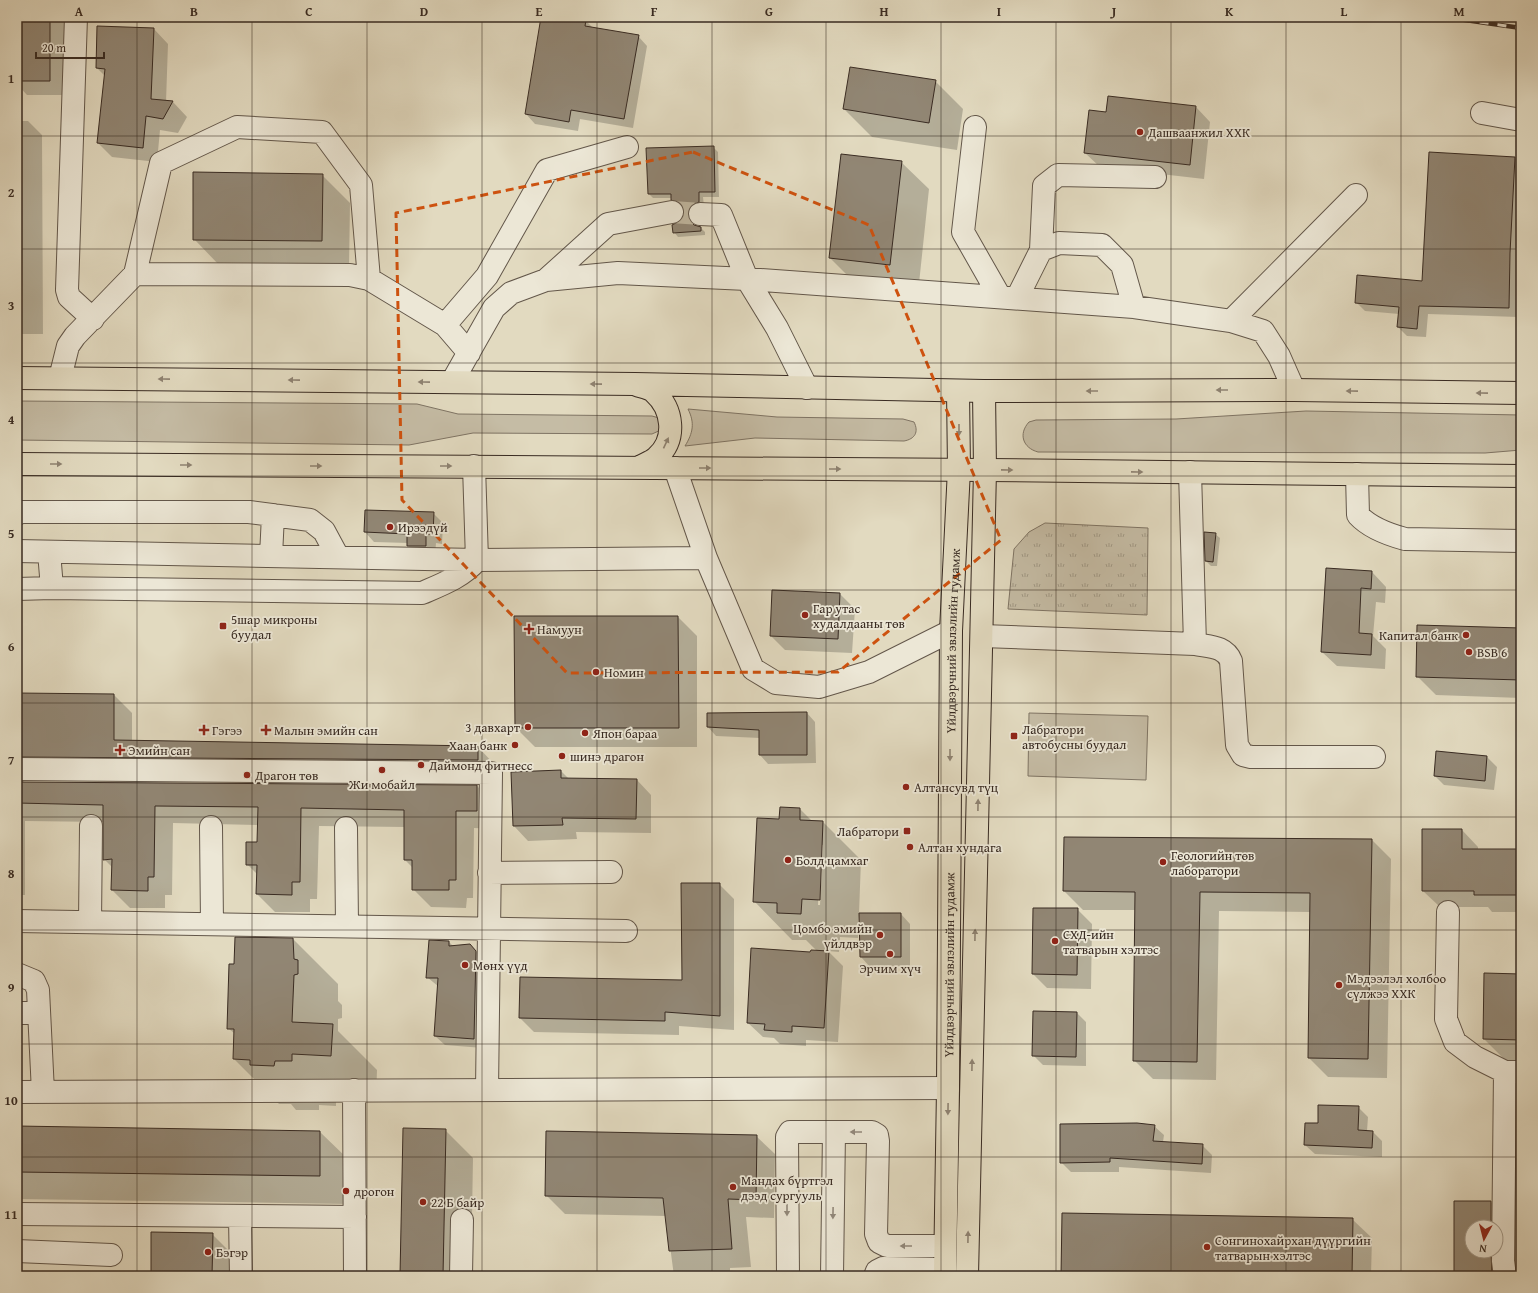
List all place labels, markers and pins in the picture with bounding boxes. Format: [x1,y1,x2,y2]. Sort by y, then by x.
place label: Дашваанжил ХХК [1147,123,1250,142]
marker: Дашваанжил ХХК [1135,127,1145,137]
place label: Ирээдүй [398,518,448,537]
marker: Ирээдүй [385,522,395,532]
place label: Гар утас худалдааны төв [813,599,905,633]
place label: 5шар микроны буудал [231,610,317,644]
marker: Гар утас худалдааны төв [800,610,810,620]
place label: Намуун [537,620,582,639]
marker: 5шар микроны буудал [218,621,228,631]
marker: Намуун [524,624,534,634]
place label: Капитал банк [1379,626,1458,645]
marker: Капитал банк [1461,630,1471,640]
place label: BSB 6 [1477,643,1507,662]
marker: BSB 6 [1464,647,1474,657]
place label: Номин [604,663,644,682]
marker: Номин [591,667,601,677]
place label: 3 давхарт [465,718,521,737]
place label: Лабратори автобусны буудал [1022,720,1126,754]
place label: Гэгээ [212,721,242,740]
place label: Малын эмийн сан [274,721,378,740]
marker: 3 давхарт [523,722,533,732]
place label: Япон бараа [592,724,658,743]
marker: Гэгээ [199,725,209,735]
marker: Малын эмийн сан [261,725,271,735]
marker: Япон бараа [580,728,590,738]
marker: Лабратори автобусны буудал [1009,731,1019,741]
place label: Хаан банк [449,736,507,755]
marker: Хаан банк [510,740,520,750]
place label: Эмийн сан [128,741,191,760]
marker: Эмийн сан [115,745,125,755]
place label: шинэ драгон [570,747,644,766]
marker: шинэ драгон [557,751,567,761]
place label: Даймонд фитнесс [428,756,533,775]
marker: Даймонд фитнесс [416,760,426,770]
marker: Жи мобайл [377,765,387,775]
place label: Драгон төв [254,766,318,785]
marker: Драгон төв [242,770,252,780]
place label: Жи мобайл [348,775,415,794]
place label: Алтансувд түц [914,778,999,797]
marker: Алтансувд түц [901,782,911,792]
place label: Лабратори [837,822,899,841]
marker: Лабратори [902,826,912,836]
place label: Алтан хундага [918,838,1002,857]
marker: Алтан хундага [905,842,915,852]
place label: Геологийн төв лаборатори [1171,846,1254,880]
place label: Болд цамхаг [796,851,869,870]
marker: Болд цамхаг [783,855,793,865]
marker: Геологийн төв лаборатори [1158,857,1168,867]
place label: Цомбо эмийн үйлдвэр [793,919,872,953]
place label: СХД-ийн татварын хэлтэс [1063,925,1159,959]
marker: Цомбо эмийн үйлдвэр [875,930,885,940]
marker: СХД-ийн татварын хэлтэс [1050,936,1060,946]
marker: Эрчим хүч [885,949,895,959]
place label: Мөнх үүд [473,956,528,975]
place label: Эрчим хүч [859,959,921,978]
marker: Мөнх үүд [460,960,470,970]
place label: Мэдээлэл холбоо сүлжээ ХХК [1347,969,1447,1003]
marker: Мэдээлэл холбоо сүлжээ ХХК [1334,980,1344,990]
place label: Мандах бүртгэл дээд сургууль [741,1171,833,1205]
place label: дрогон [354,1182,395,1201]
marker: Мандах бүртгэл дээд сургууль [728,1182,738,1192]
marker: дрогон [341,1186,351,1196]
place label: 22 Б байр [431,1193,484,1212]
marker: 22 Б байр [418,1197,428,1207]
place label: Сонгинохайрхан дүүргийн татварын хэлтэс [1215,1231,1371,1265]
marker: Сонгинохайрхан дүүргийн татварын хэлтэс [1202,1242,1212,1252]
place label: Бэгэр [216,1243,248,1262]
marker: Бэгэр [203,1247,213,1257]

